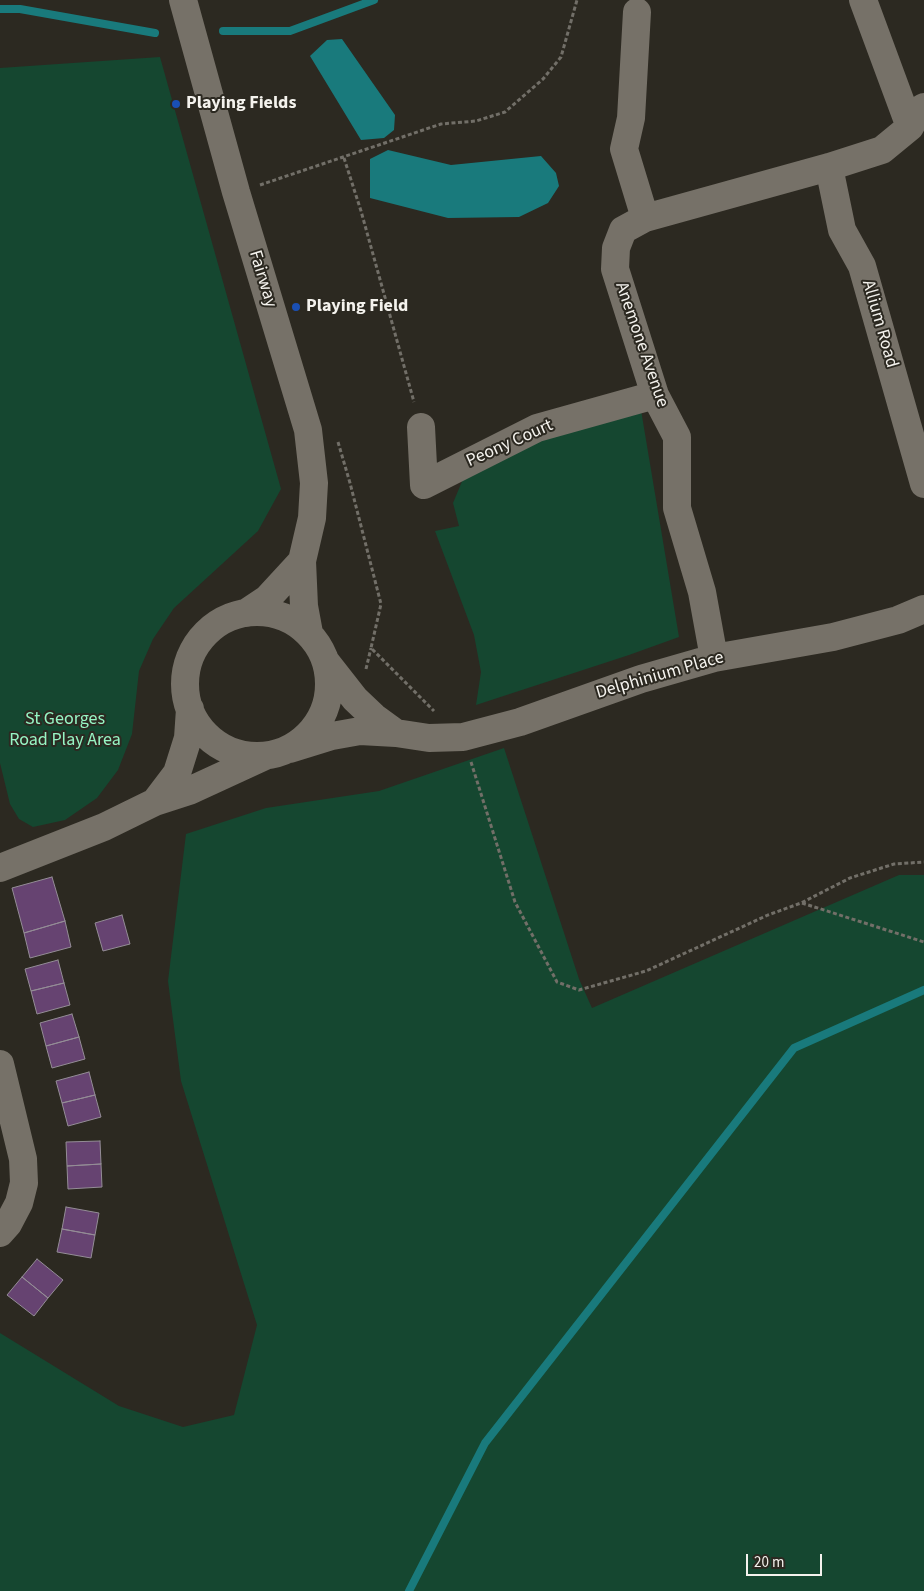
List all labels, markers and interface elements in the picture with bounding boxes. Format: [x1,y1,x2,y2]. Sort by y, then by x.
place label: Playing Fields [186,93,296,115]
marker: Playing Fields [170,98,182,110]
street label: Fairway [243,248,281,310]
street label: Allium Road [856,278,902,370]
street label: Anemone Avenue [609,280,673,410]
place label: Playing Field [306,296,408,318]
marker: Playing Field [290,301,302,313]
street label: Peony Court [463,415,557,473]
street label: Delphinium Place [594,647,726,705]
park label: St Georges Road Play Area [9,709,121,752]
scale bar [749,1544,825,1576]
text: 20 m [754,1552,784,1573]

